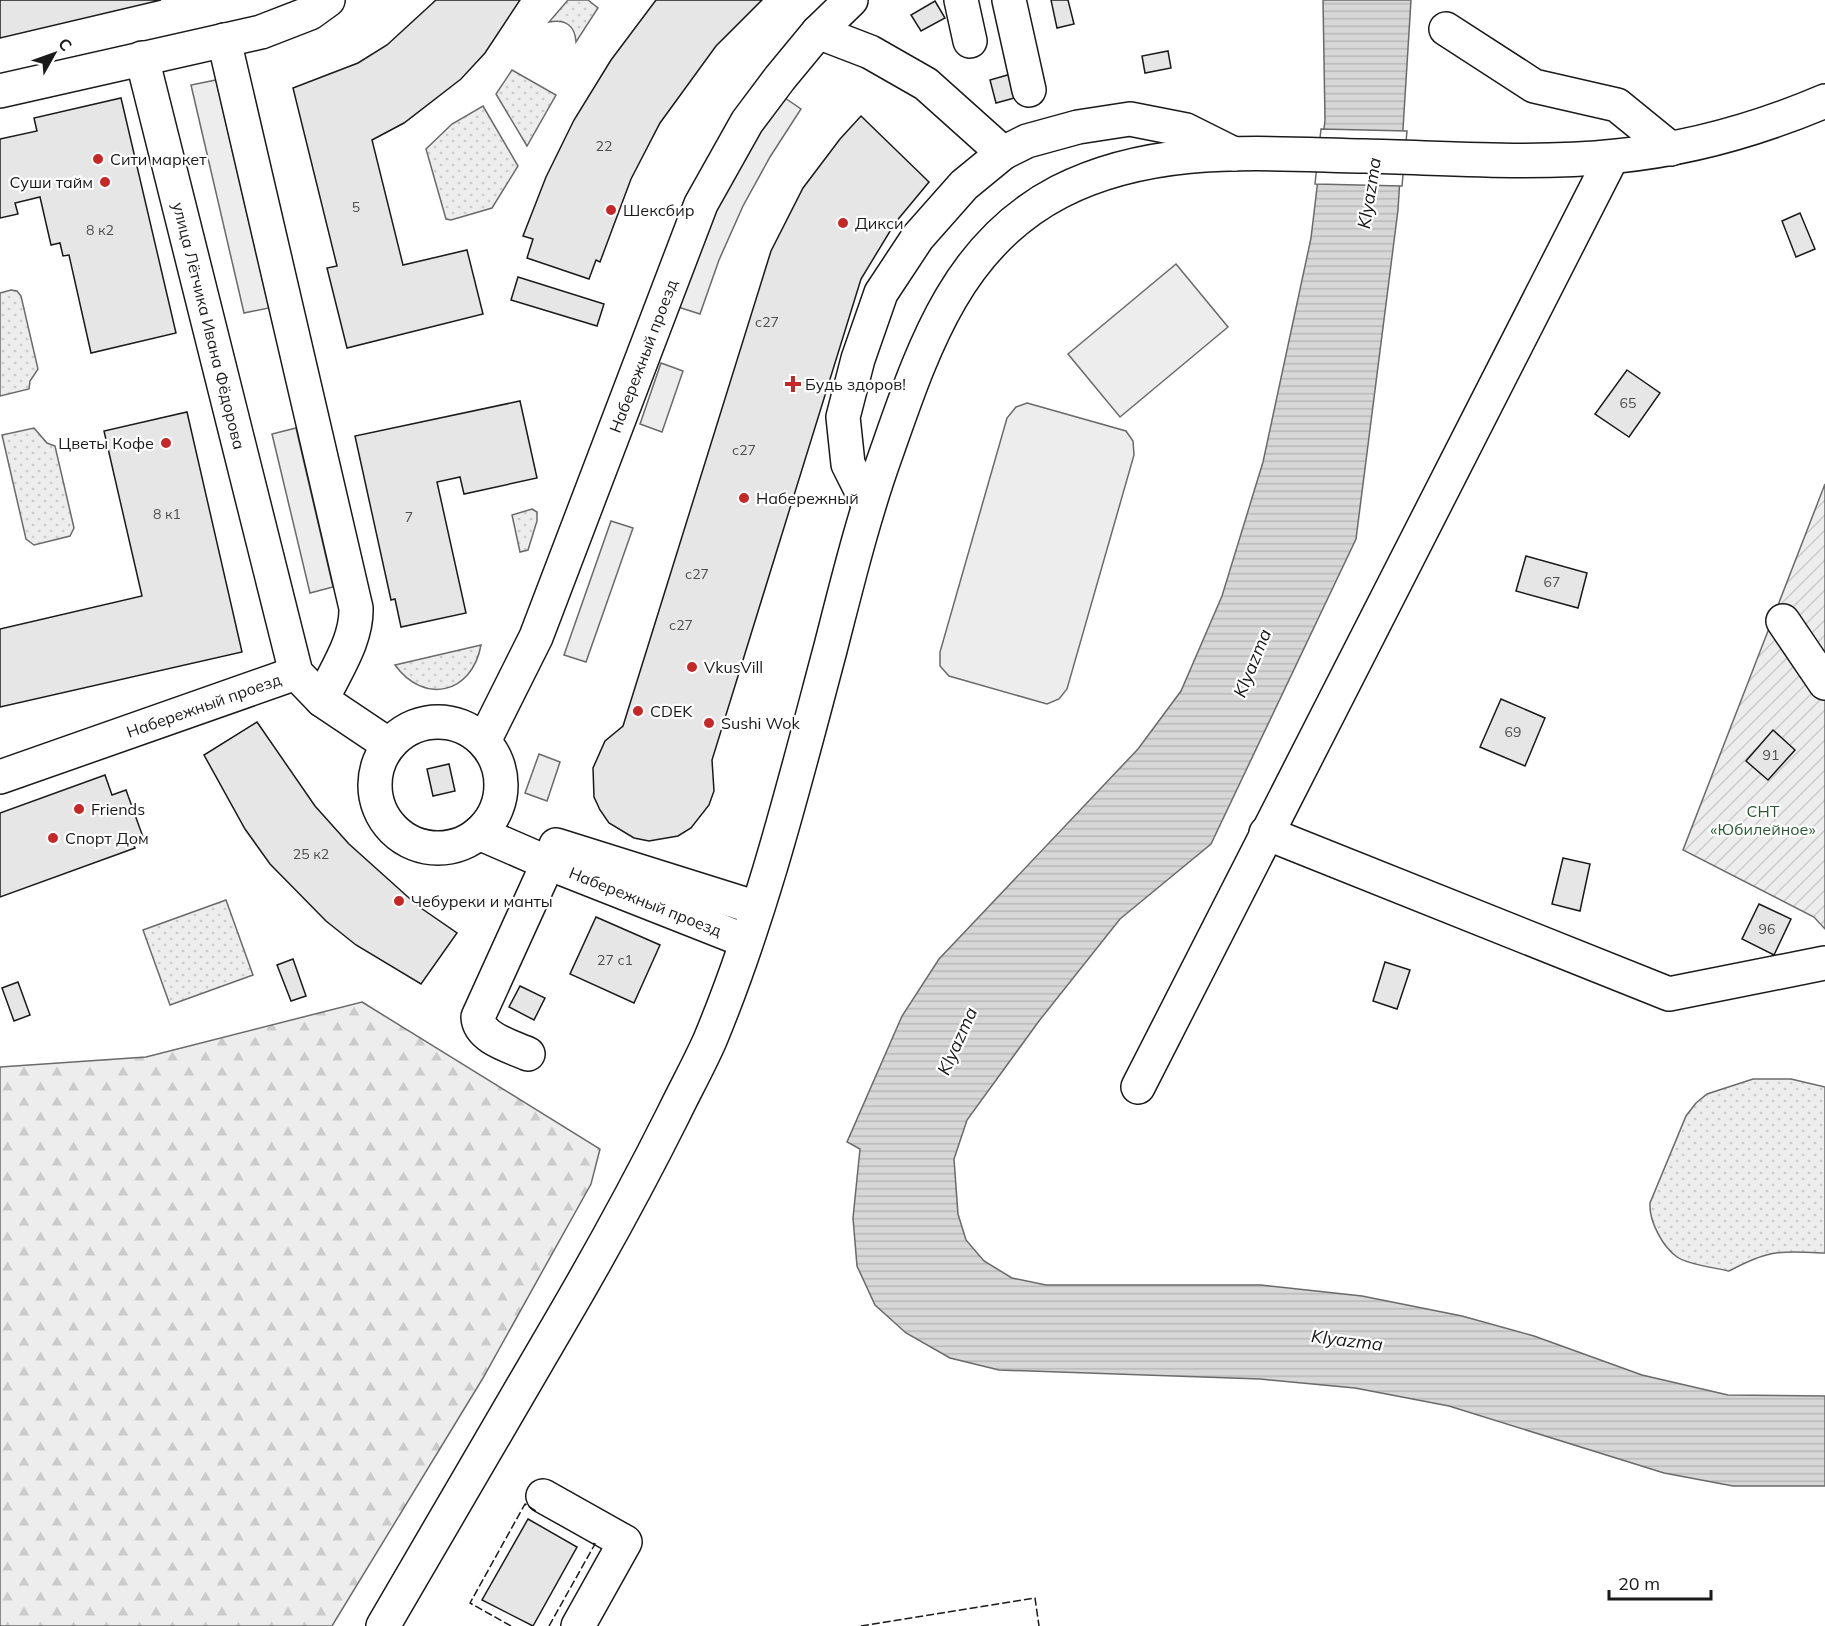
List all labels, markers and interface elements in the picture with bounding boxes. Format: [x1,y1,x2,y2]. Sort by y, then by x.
north arrow [24,24,84,84]
text: С [54,34,77,55]
house number: 22 [596,137,612,155]
place label: Сити маркет [110,149,207,169]
marker: Сити маркет [91,152,105,166]
water label: Klyazma [1352,156,1386,230]
place label: Суши тайм [10,172,93,192]
marker: Суши тайм [98,175,112,189]
house number: 5 [352,198,360,216]
street label: улица Лётчика Ивана Фёдорова [168,200,250,451]
place label: Шексбир [623,200,694,220]
marker: Шексбир [604,203,618,217]
place label: Дикси [855,213,904,233]
marker: Дикси [836,216,850,230]
house number: 8 к2 [86,221,114,239]
street label: Набережный проезд [605,276,681,435]
house number: с27 [755,313,779,331]
place label: Будь здоров! [805,374,906,394]
marker: Будь здоров! [786,377,800,391]
house number: 65 [1620,394,1636,412]
place label: Цветы Кофе [58,433,154,453]
marker: Цветы Кофе [159,436,173,450]
house number: с27 [732,441,756,459]
place label: Набережный [756,488,859,508]
marker: Набережный [737,491,751,505]
house number: 8 к1 [153,505,181,523]
house number: 7 [405,508,413,526]
house number: с27 [685,565,709,583]
house number: 67 [1544,573,1560,591]
house number: с27 [669,616,693,634]
water label: Klyazma [1228,625,1276,701]
place label: VkusVill [704,657,763,677]
marker: VkusVill [685,660,699,674]
street label: Набережный проезд [124,669,284,742]
place label: CDEK [650,701,693,721]
marker: CDEK [631,704,645,718]
place label: Sushi Wok [721,713,800,733]
marker: Sushi Wok [702,716,716,730]
house number: 69 [1505,723,1521,741]
house number: 91 [1763,746,1779,764]
place label: Friends [91,799,145,819]
park label: СНТ «Юбилейное» [1710,801,1816,839]
marker: Friends [72,802,86,816]
place label: Спорт Дом [65,828,149,848]
marker: Спорт Дом [46,831,60,845]
house number: 25 к2 [293,845,329,863]
street label: Набережный проезд [566,862,725,941]
place label: Чебуреки и манты [411,891,553,911]
marker: Чебуреки и манты [392,894,406,908]
house number: 96 [1759,920,1775,938]
house number: 27 с1 [597,951,633,969]
water label: Klyazma [932,1003,982,1078]
water label: Klyazma [1310,1324,1384,1356]
scale bar [1609,1563,1711,1601]
text: 20 m [1618,1572,1660,1595]

